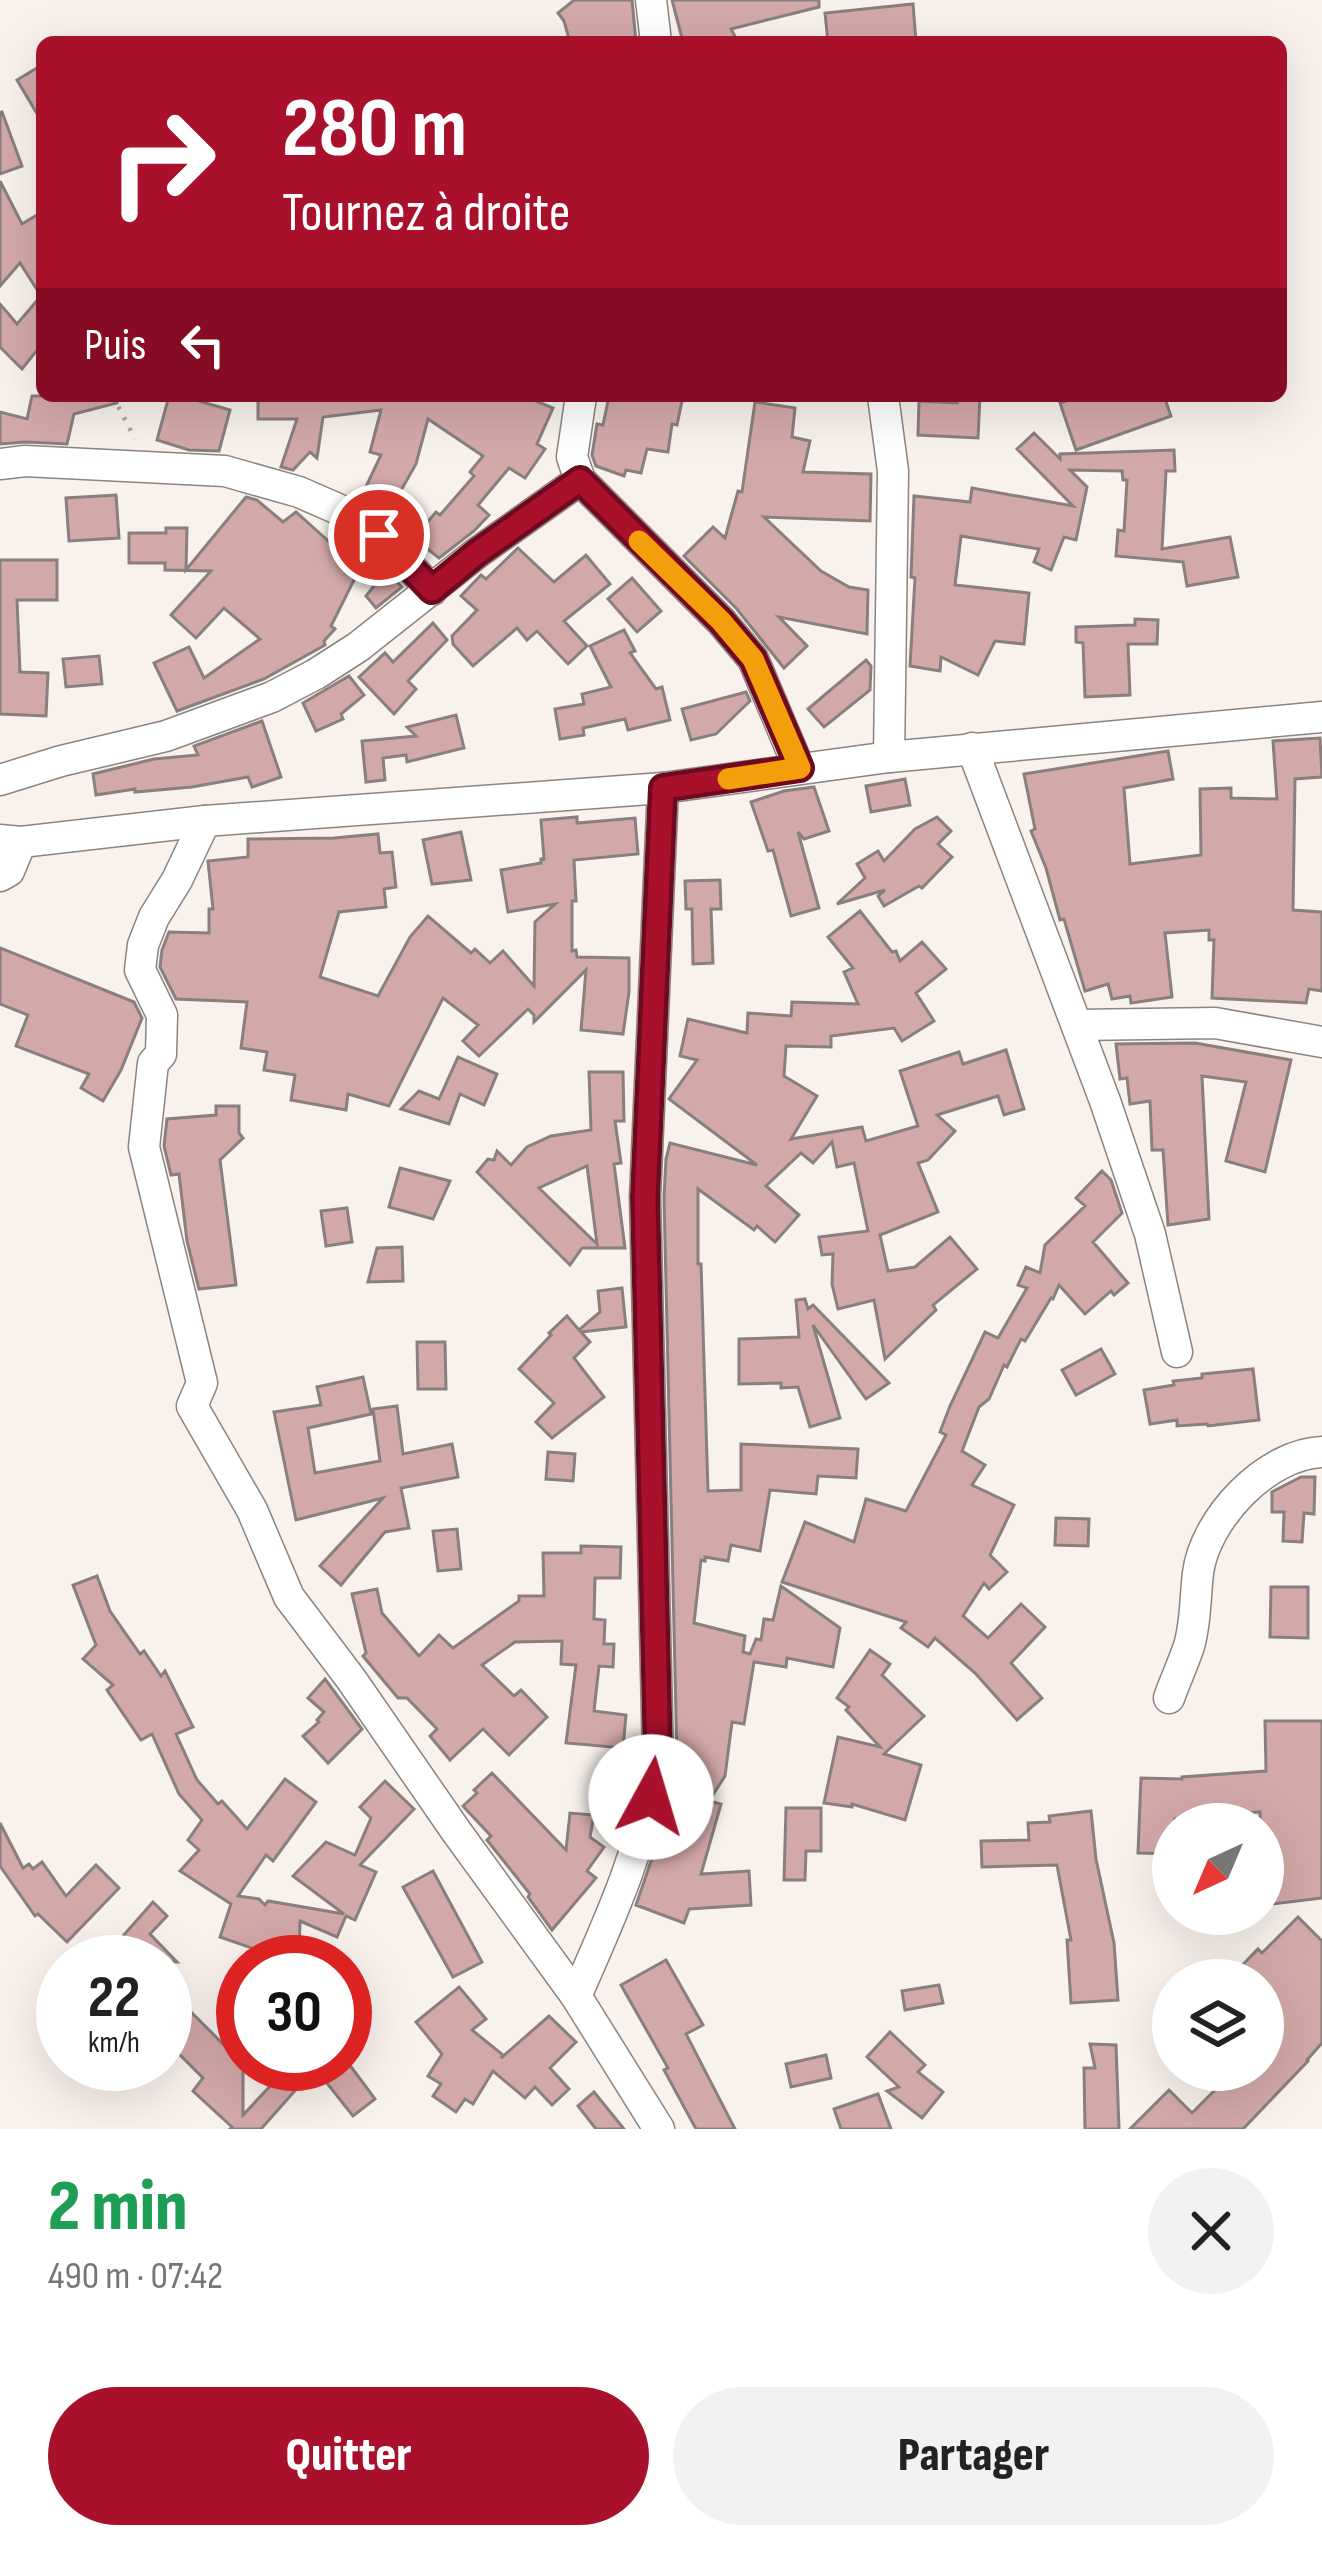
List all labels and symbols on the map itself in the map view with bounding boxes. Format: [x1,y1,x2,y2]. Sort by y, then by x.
pin [328,484,430,586]
position arrow [588,1734,714,1860]
north arrow [1152,1803,1284,1935]
speed limit sign: 30 [216,1935,372,2091]

